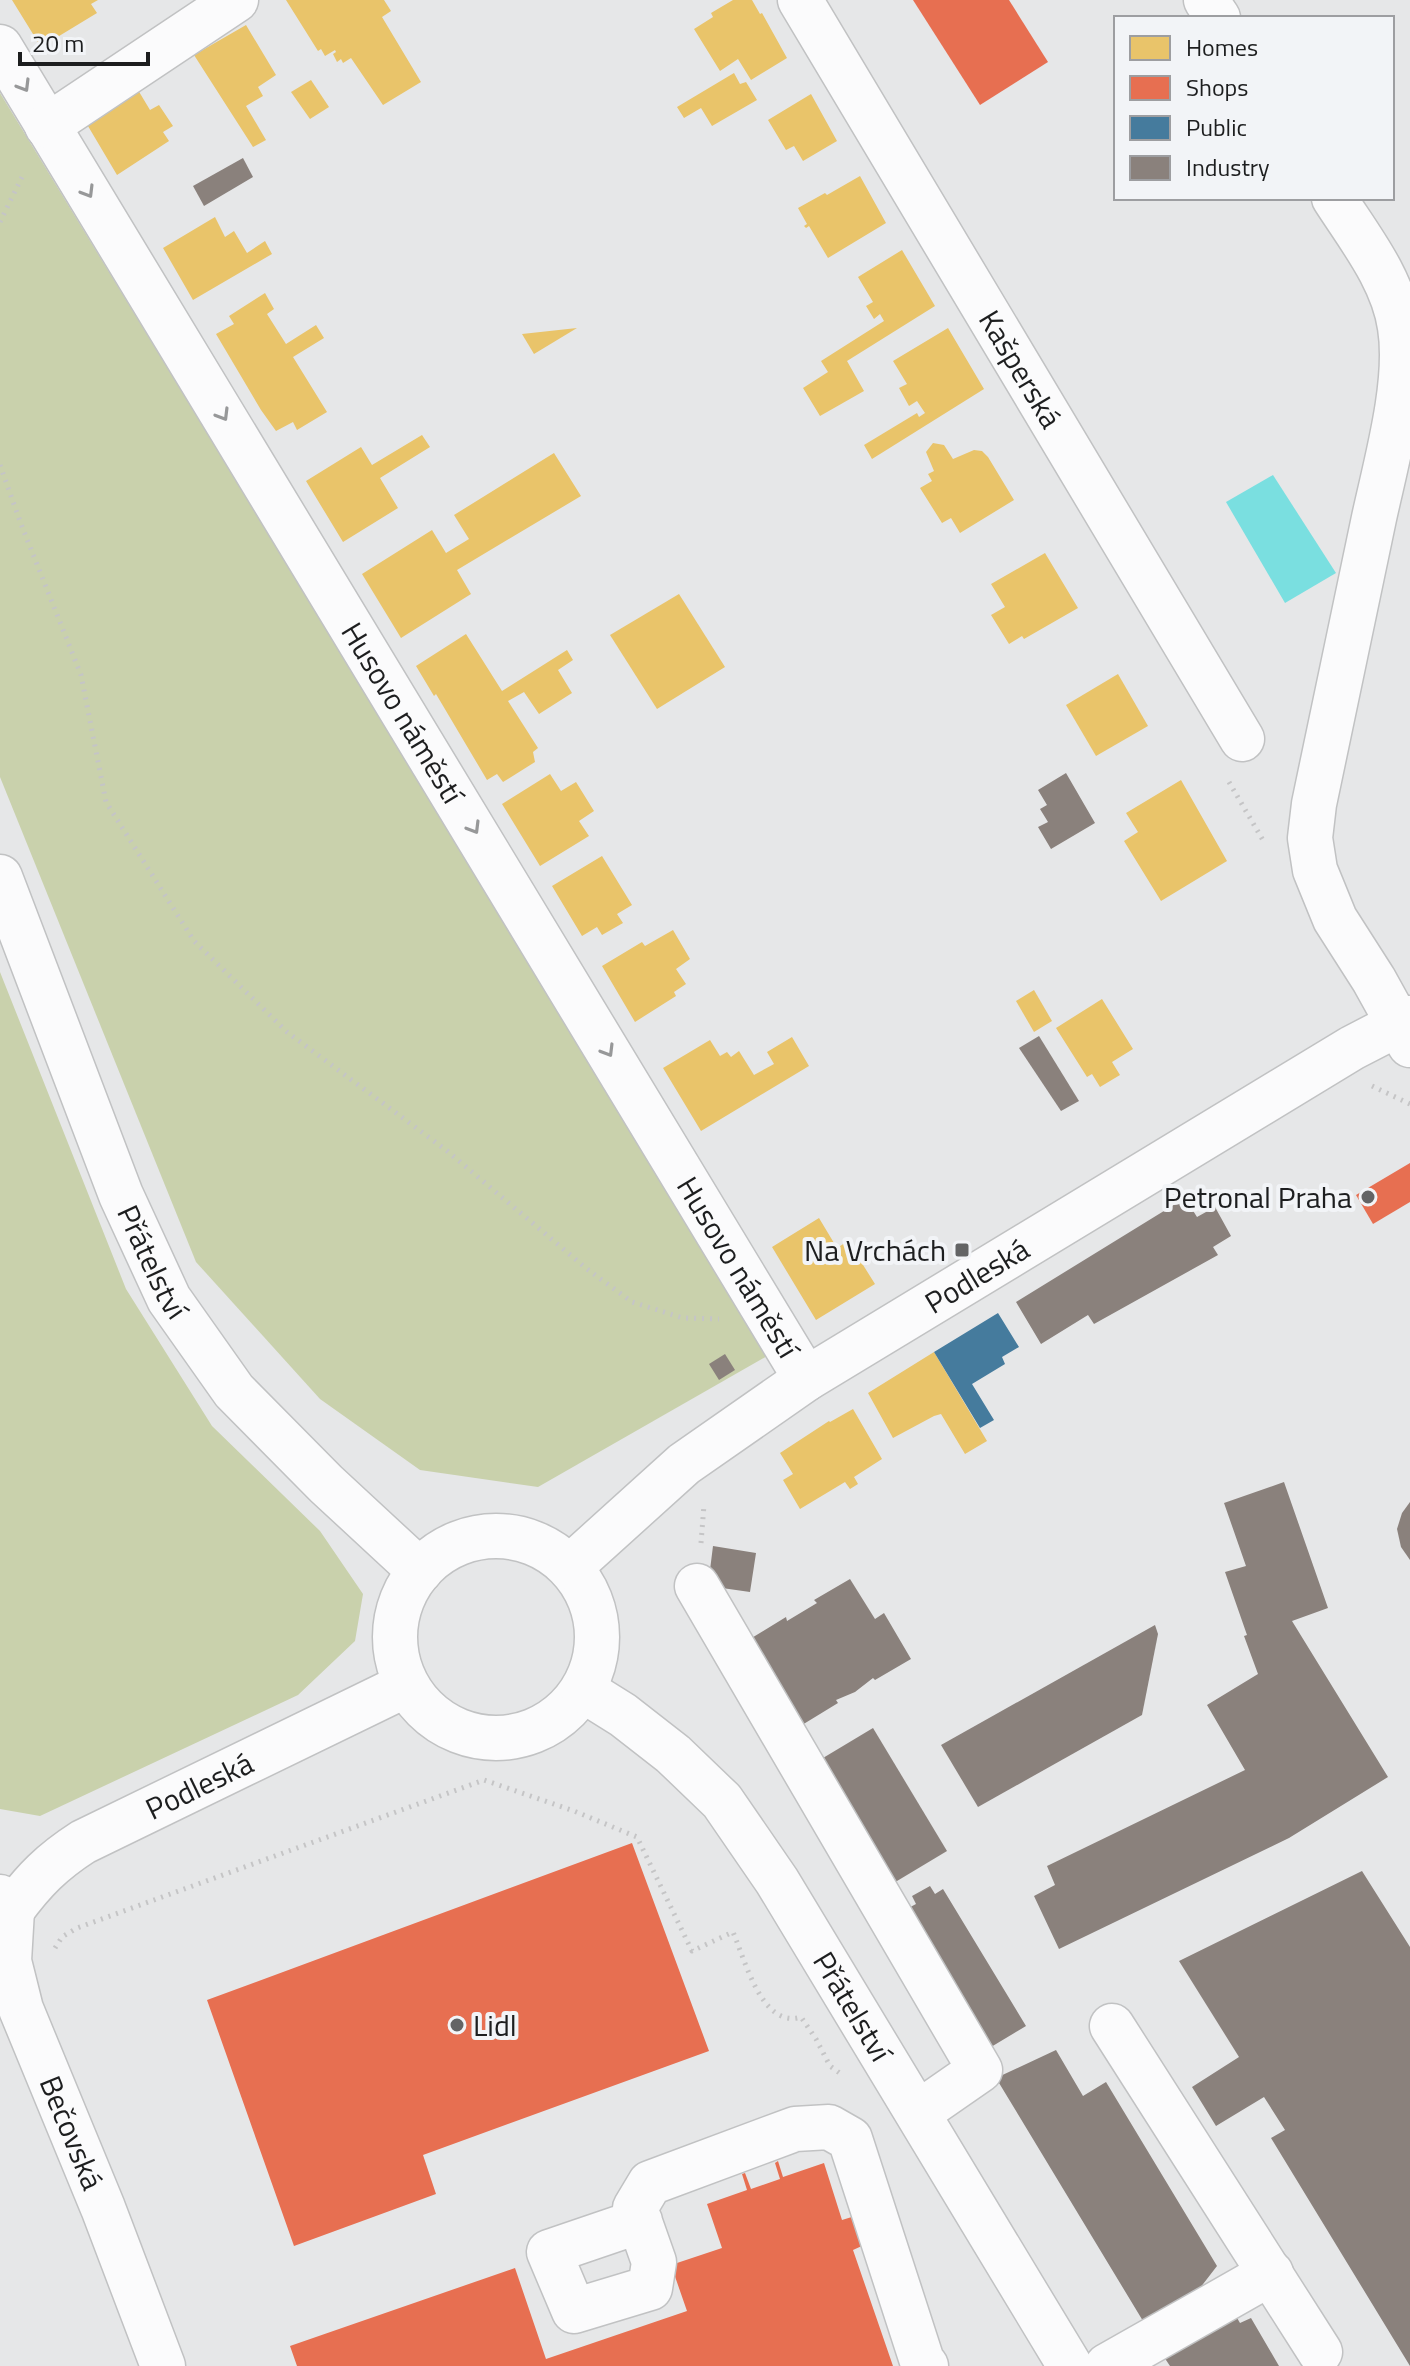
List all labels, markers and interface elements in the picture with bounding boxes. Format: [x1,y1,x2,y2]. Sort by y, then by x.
scale bar [20,16,148,66]
legend [1114,16,1394,200]
text: 20 m [32,25,84,61]
text: Homes [1186,29,1258,65]
text: Shops [1186,69,1248,105]
one-way arrow [14,77,29,92]
text: Public [1186,109,1247,145]
text: Industry [1186,149,1270,185]
one-way arrow [78,183,93,198]
street label: Kašperská [967,301,1074,437]
one-way arrow [213,406,228,420]
street label: Husovo náměstí [330,613,477,814]
one-way arrow [464,819,479,834]
one-way arrow [599,1042,614,1057]
street label: Husovo náměstí [666,1168,812,1369]
place label: Petronal Praha [1164,1174,1352,1220]
marker: Petronal Praha [1359,1188,1377,1206]
street label: Přátelství [106,1197,201,1330]
street label: Podleská [916,1226,1038,1325]
place label: Na Vrchách [804,1227,946,1273]
marker: Na Vrchách [953,1241,971,1259]
street label: Podleská [137,1740,261,1831]
street label: Přátelství [802,1943,905,2072]
place label: Lidl [473,2002,517,2048]
marker: Lidl [448,2016,466,2034]
street label: Bečovská [28,2069,116,2197]

